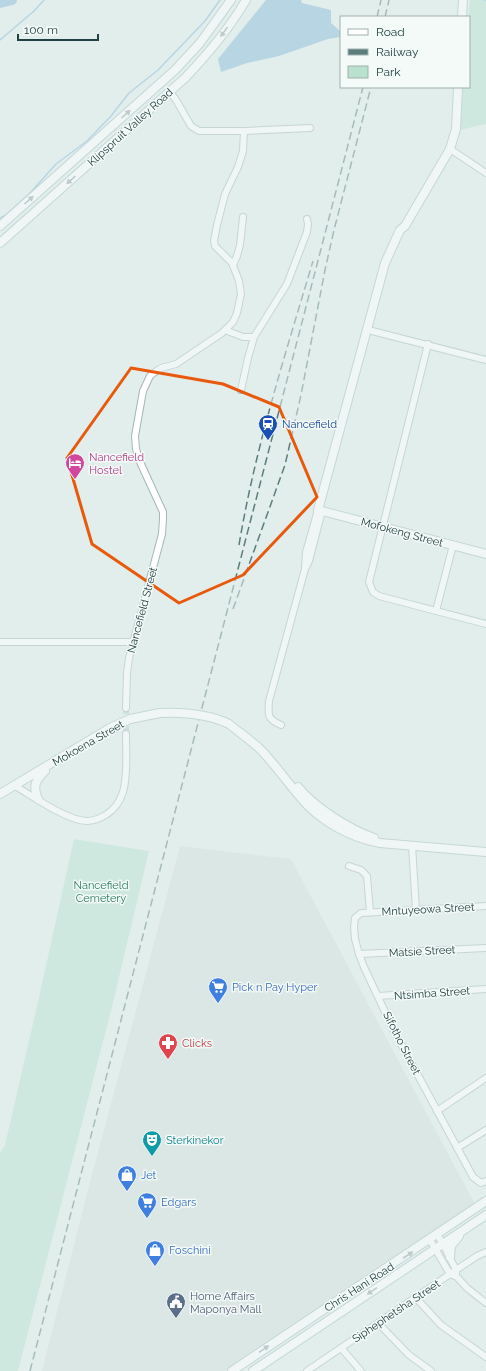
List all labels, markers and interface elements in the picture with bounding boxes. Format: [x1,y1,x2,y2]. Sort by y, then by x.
scale bar [18,16,98,42]
legend [340,16,470,88]
text: 100 m [24,23,58,37]
text: Road [376,25,405,39]
one-way arrow [220,27,229,38]
text: Railway [376,45,419,59]
text: Park [376,65,401,79]
street label: Klipspruit Valley Road [85,86,176,169]
one-way arrow [122,110,131,119]
one-way arrow [65,176,76,185]
one-way arrow [24,196,34,205]
station icon: Nancefield [257,413,279,441]
place label: Nancefield [282,418,337,431]
place label: Nancefield Hostel [89,451,144,477]
hotel icon: Nancefield Hostel [64,452,86,480]
street label: Mofokeng Street [359,515,445,550]
street label: Nancefield Street [125,565,160,654]
street label: Mokoena Street [50,718,127,769]
park label: Nancefield Cemetery [73,879,129,905]
street label: Mntuyeowa Street [381,901,475,918]
street label: Matsie Street [388,943,456,960]
supermarket icon: Pick n Pay Hyper [207,976,229,1004]
place label: Pick n Pay Hyper [232,981,318,994]
street label: Ntsimba Street [394,984,471,1003]
street label: Sifotho Street [380,1010,423,1077]
pharmacy icon: Clicks [157,1032,179,1060]
place label: Clicks [182,1037,212,1050]
theatre icon: Sterkinekor [141,1129,163,1157]
place label: Sterkinekor [166,1134,224,1147]
shop icon: Jet [116,1164,138,1192]
place label: Jet [141,1169,157,1182]
supermarket icon: Edgars [136,1191,158,1219]
place label: Edgars [161,1196,196,1209]
shop icon: Foschini [144,1239,166,1267]
place label: Foschini [169,1244,211,1257]
one-way arrow [402,1251,414,1258]
street label: Chris Hani Road [322,1260,397,1315]
street label: Siphephetsha Street [350,1277,443,1346]
one-way arrow [367,1287,377,1295]
place label: Home Affairs Maponya Mall [190,1290,261,1316]
public building icon: Home Affairs Maponya Mall [165,1291,187,1319]
one-way arrow [258,1346,270,1353]

